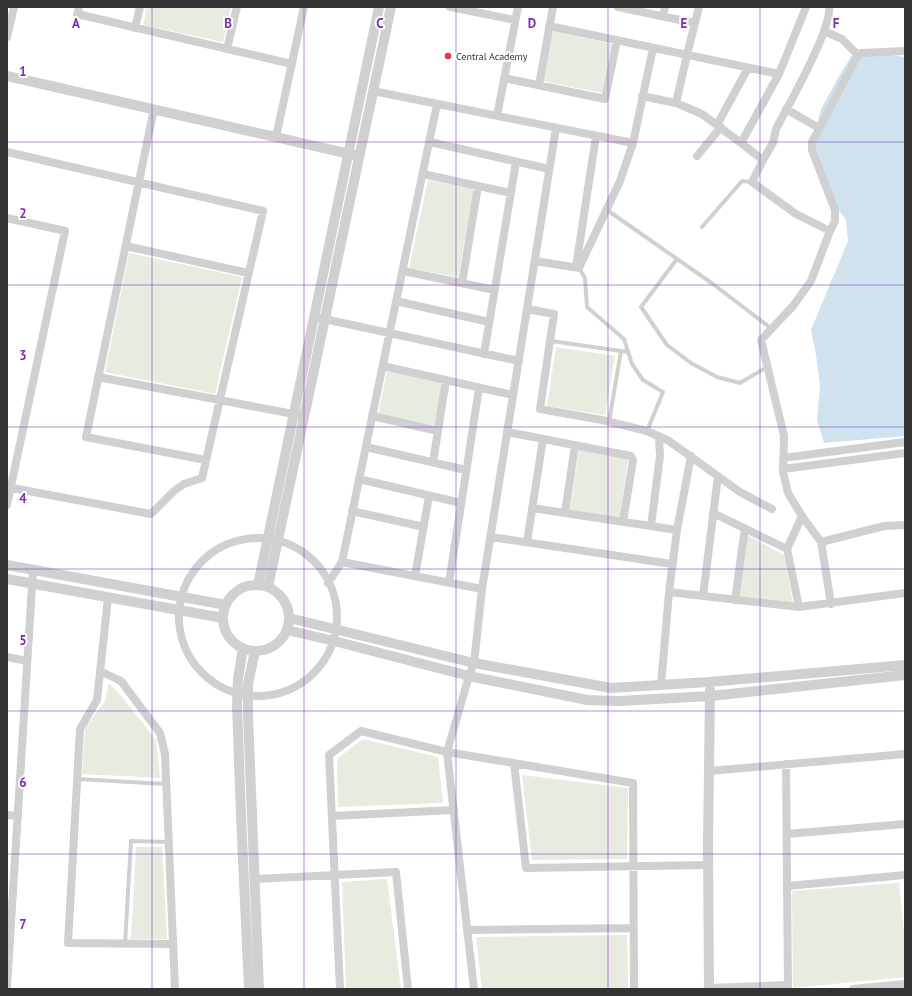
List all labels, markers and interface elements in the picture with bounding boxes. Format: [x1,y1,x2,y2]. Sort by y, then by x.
text: A [72,15,80,32]
text: B [224,15,232,32]
text: C [376,15,384,32]
text: D [528,15,536,32]
text: E [681,15,688,32]
text: F [833,15,840,32]
place label: Central Academy [456,50,528,63]
marker: Central Academy [443,51,453,61]
text: 1 [19,63,27,80]
text: 2 [19,205,27,222]
text: 3 [19,347,27,364]
text: 4 [19,490,27,507]
text: 5 [19,632,27,649]
text: 6 [19,774,27,791]
text: 7 [19,916,27,933]

